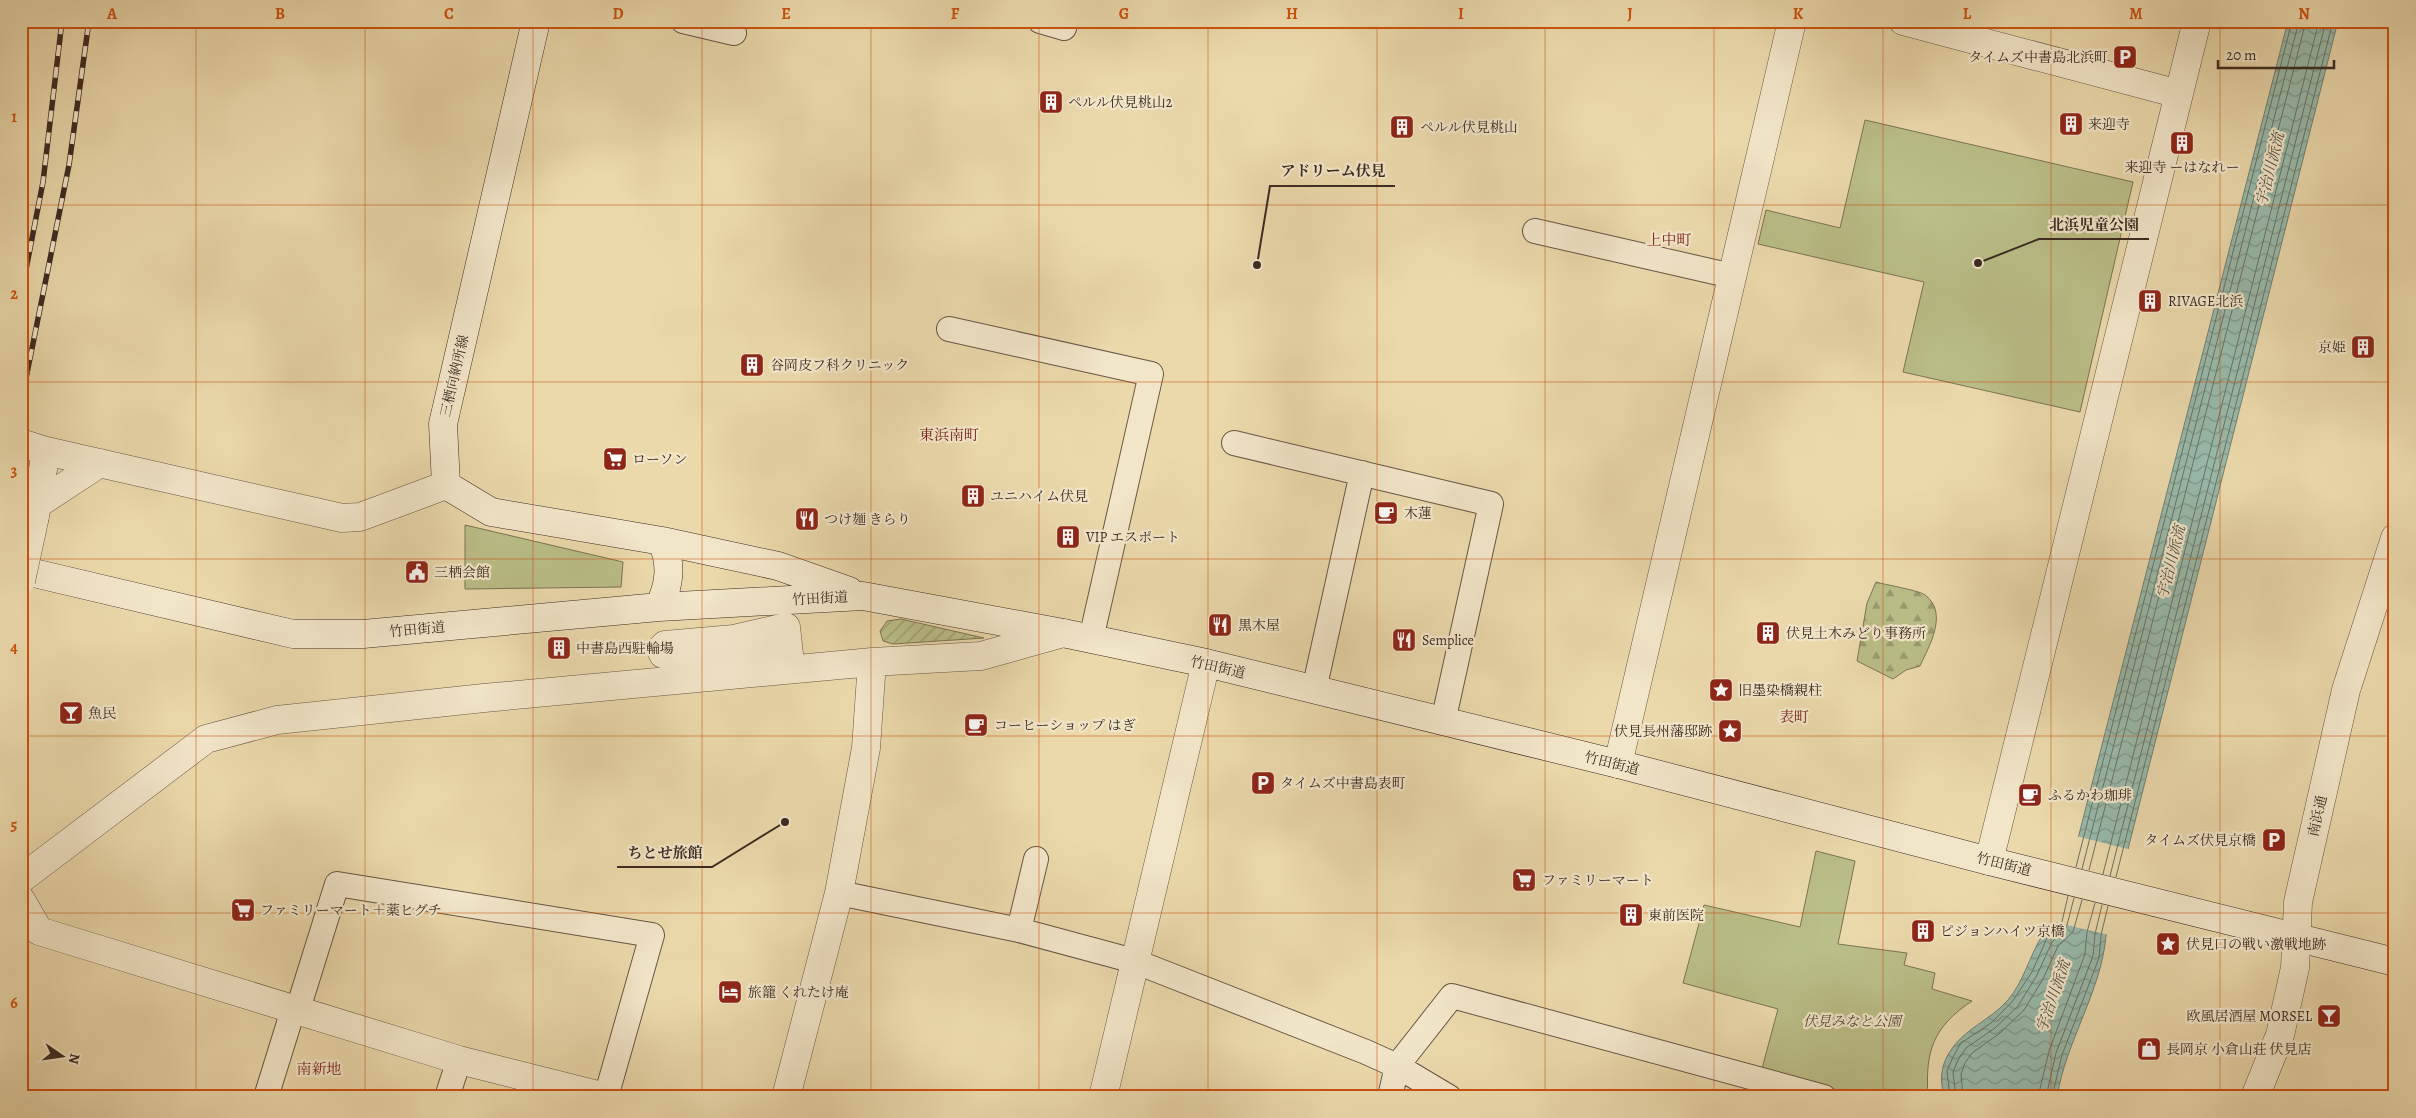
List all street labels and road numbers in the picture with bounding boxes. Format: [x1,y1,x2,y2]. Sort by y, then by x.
street label: 三栖向納所線 [436,333,473,419]
street label: 竹田街道 [792,588,848,609]
street label: 竹田街道 [388,618,446,641]
street label: 竹田街道 [1188,652,1247,683]
street label: 竹田街道 [1582,747,1641,779]
street label: 南浜通 [2304,794,2331,839]
street label: 竹田街道 [1974,848,2033,880]

